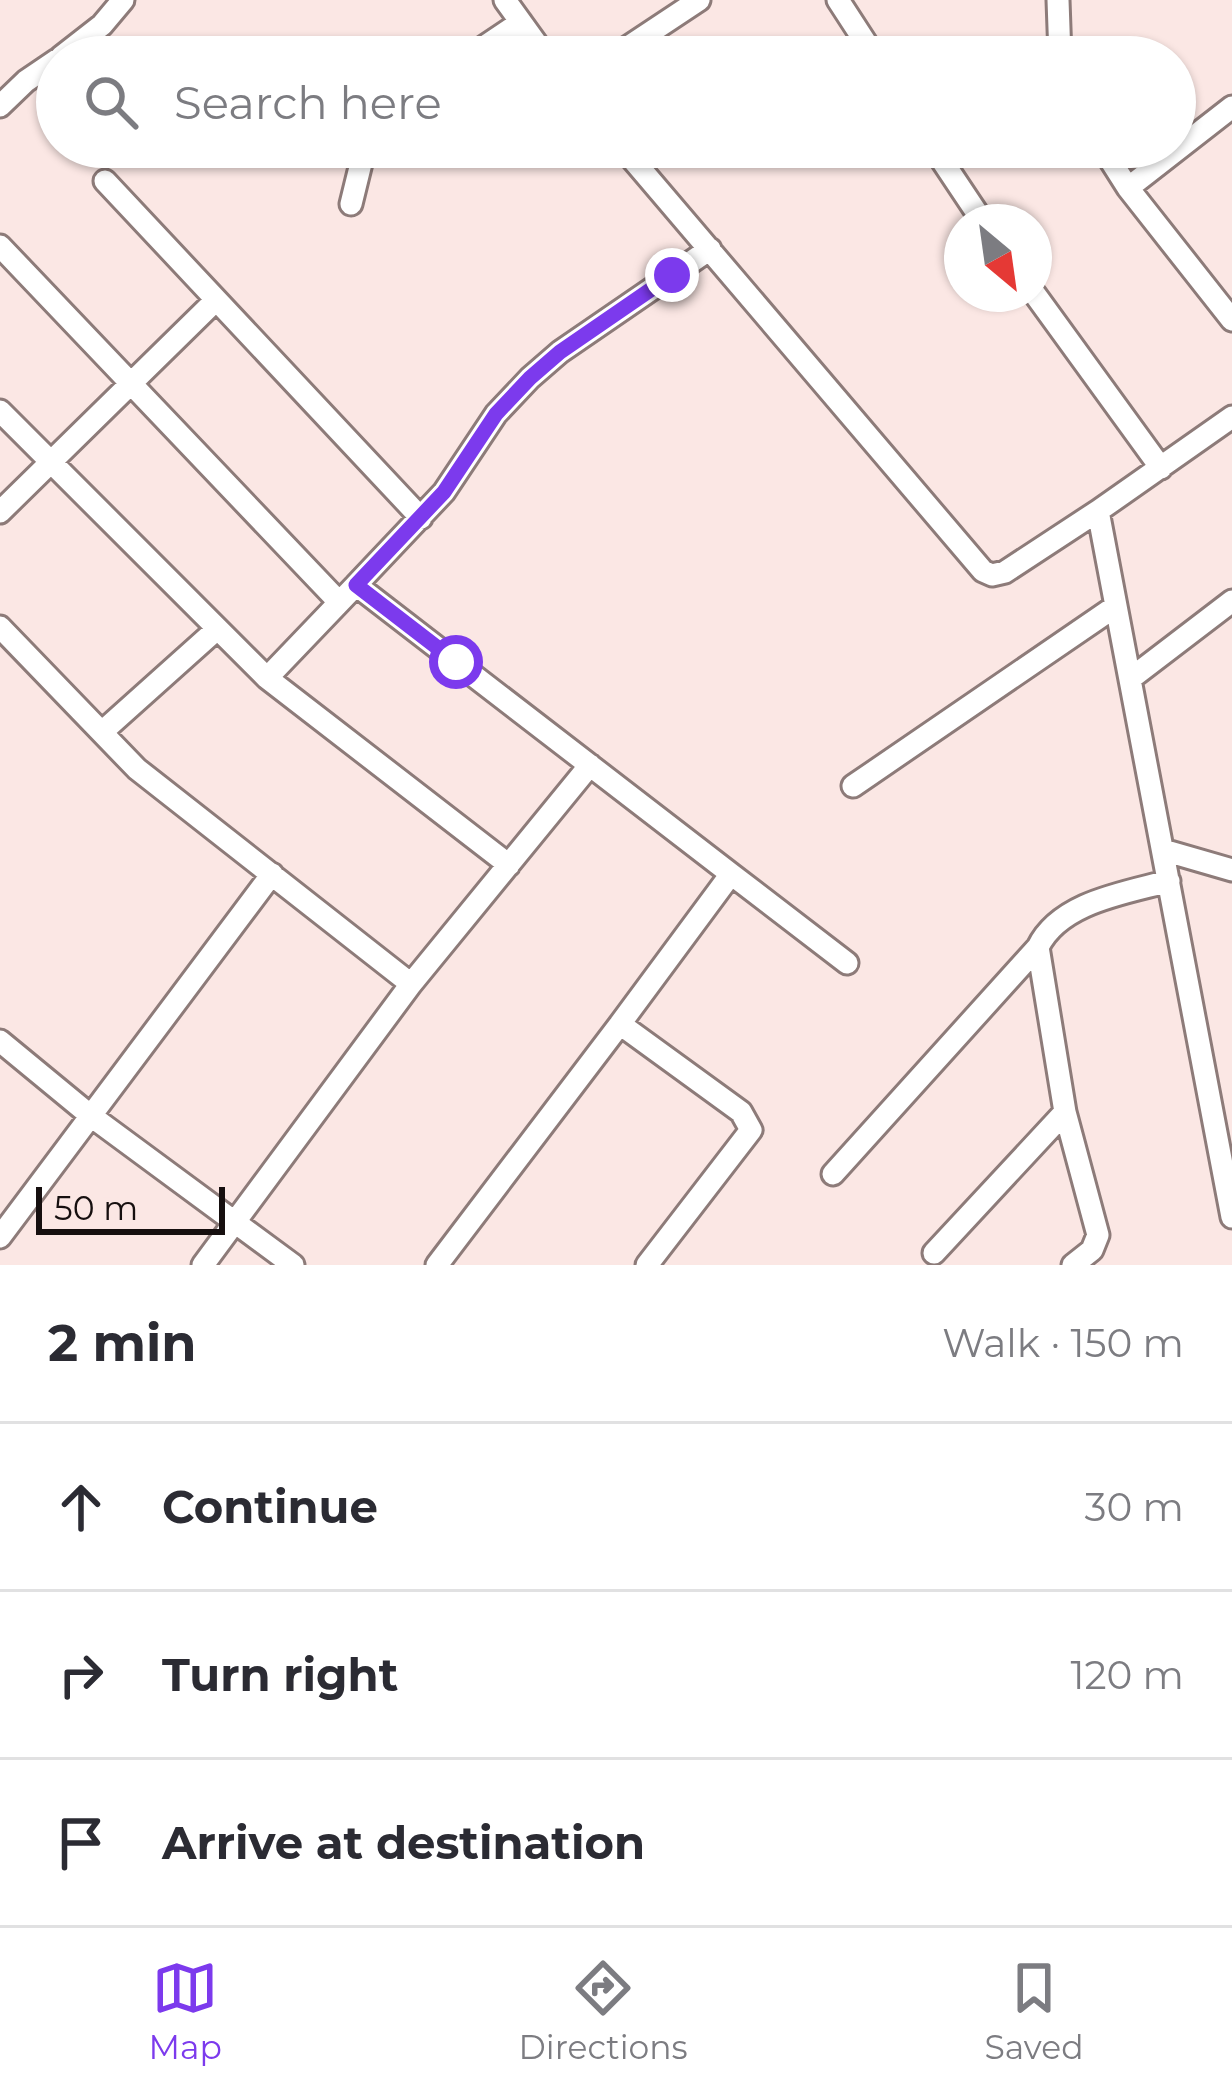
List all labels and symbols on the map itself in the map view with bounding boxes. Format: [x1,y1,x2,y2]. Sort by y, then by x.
north arrow [944,204,1052,312]
route end [645,248,699,302]
route start [429,635,483,689]
scale bar [36,1181,225,1234]

